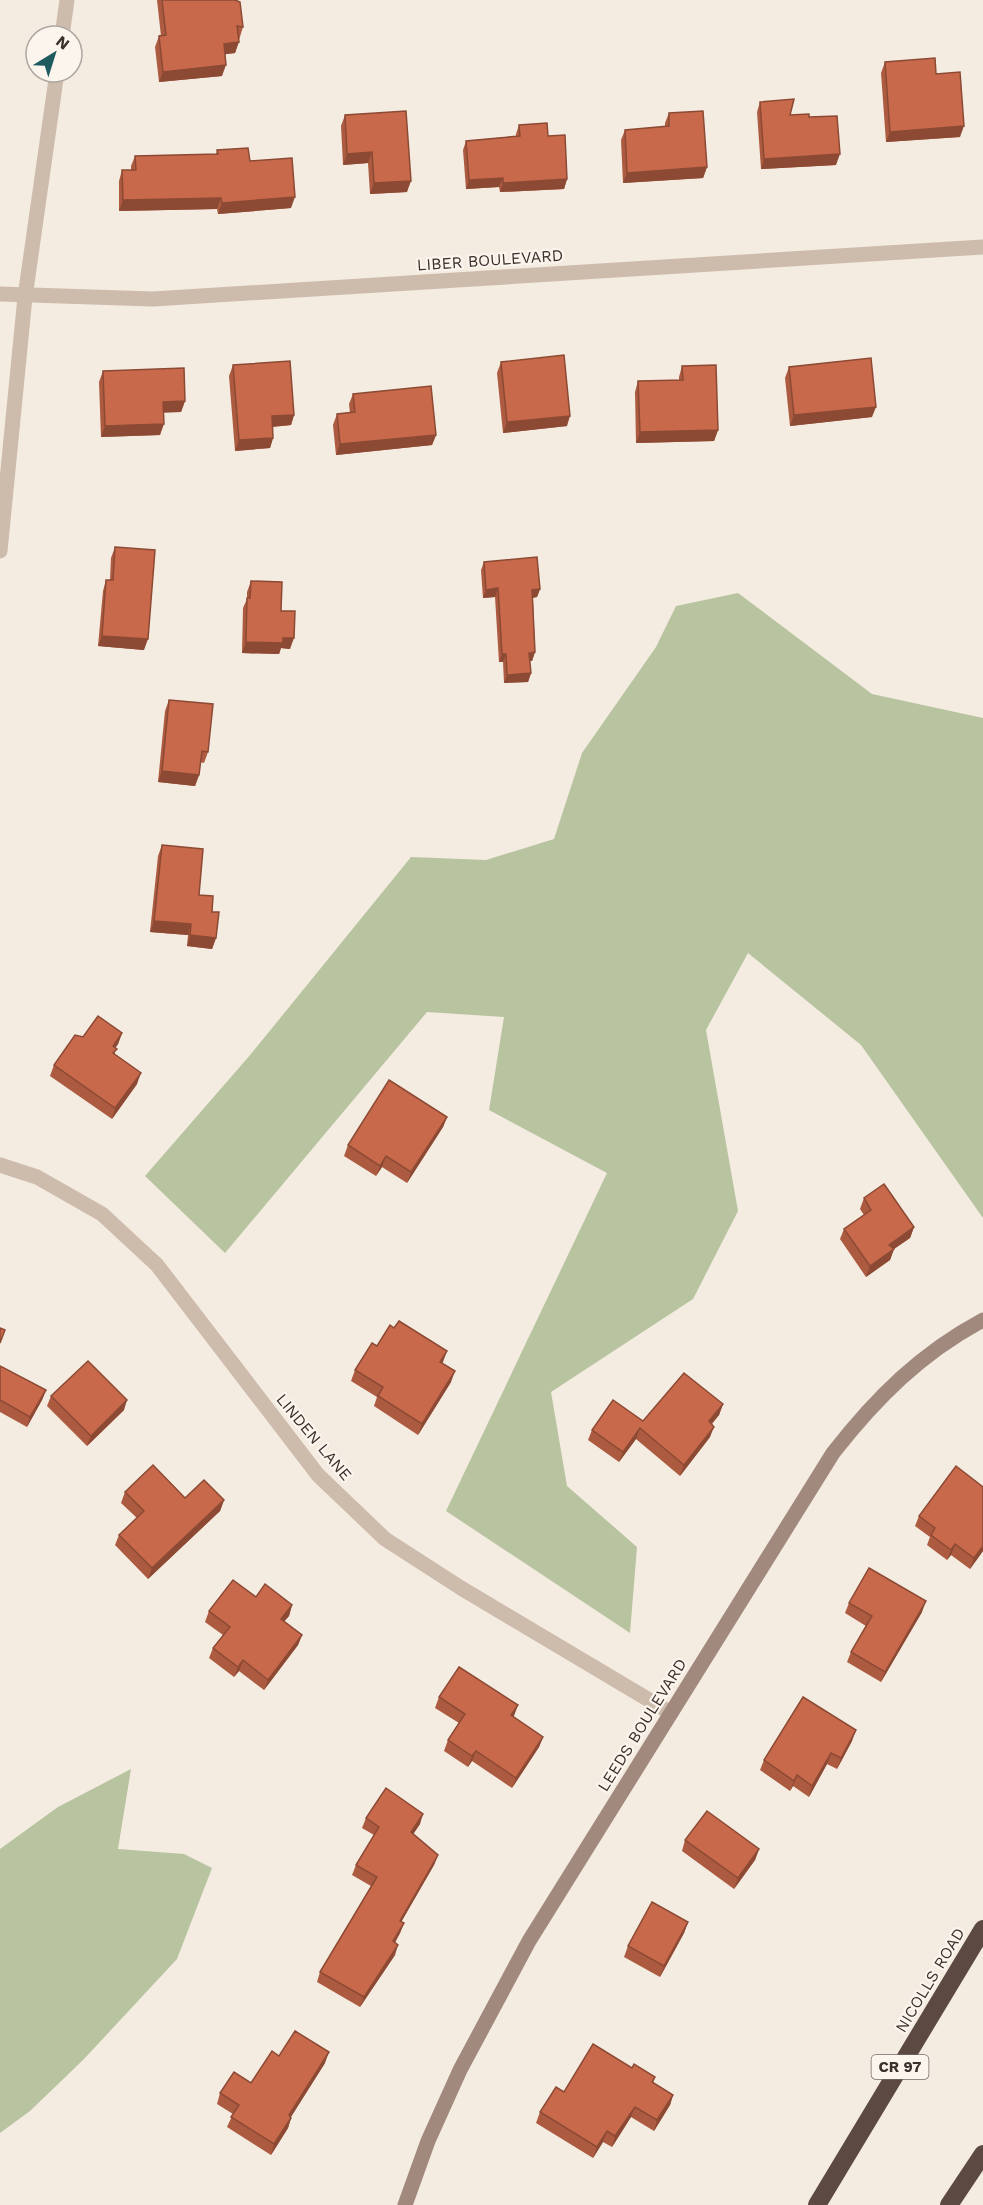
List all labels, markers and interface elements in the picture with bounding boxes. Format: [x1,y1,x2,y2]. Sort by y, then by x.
north arrow [24,24,84,84]
text: N [52,31,73,54]
street label: LIBER BOULEVARD [416,245,564,275]
street label: LINDEN LANE [272,1390,356,1484]
street label: LEEDS BOULEVARD [593,1655,691,1795]
street label: NICOLLS ROAD [891,1924,969,2036]
road number: CR 97 [872,2055,928,2079]

